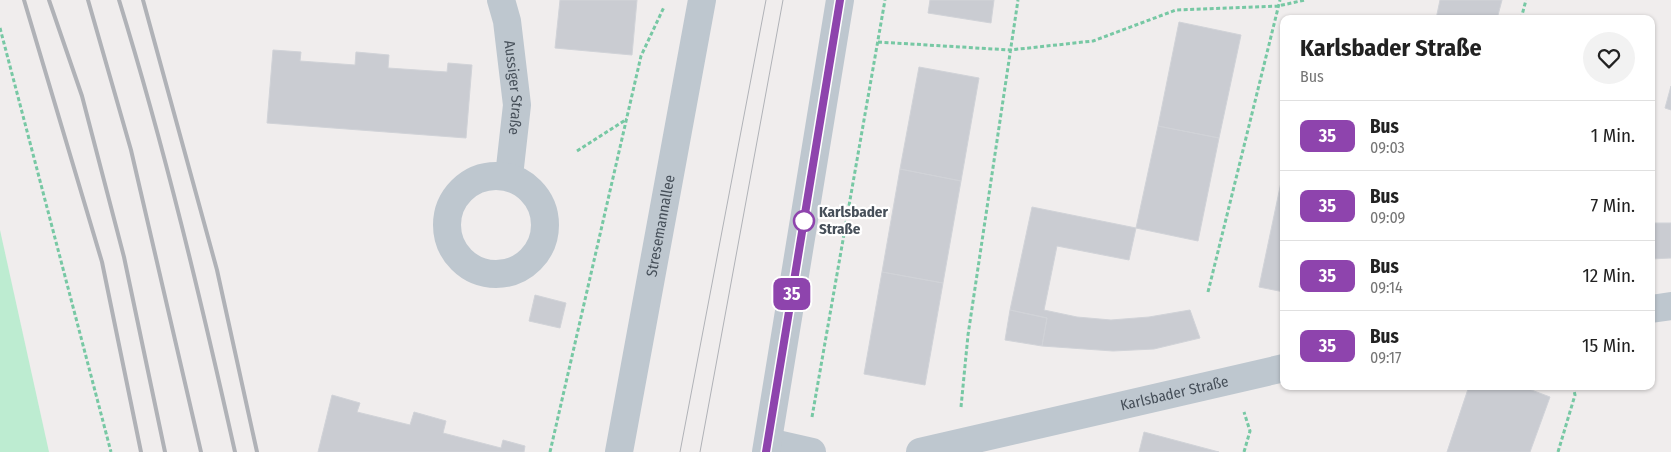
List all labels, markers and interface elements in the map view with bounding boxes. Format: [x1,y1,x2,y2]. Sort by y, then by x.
button: heart [1583,32,1635,84]
text: Karlsbader Straße [1300,34,1482,62]
street label: Aussiger Straße [500,39,526,136]
text: Bus [1300,67,1324,86]
text: Bus [1370,115,1399,138]
text: 1 Min. [1591,124,1635,147]
text: 35 [1319,125,1336,147]
text: 09:03 [1370,138,1405,157]
street label: Stresemannallee [642,173,679,278]
text: Bus [1370,185,1399,208]
text: 7 Min. [1591,194,1635,217]
text: 35 [1319,195,1336,217]
place label: Karlsbader Straße [819,203,888,238]
text: 09:09 [1370,208,1405,227]
marker: Karlsbader Straße [793,210,815,232]
text: Bus [1370,255,1399,278]
text: 12 Min. [1582,264,1635,287]
text: 35 [1319,265,1336,287]
line badge: 35 [770,278,814,310]
text: 09:14 [1370,278,1403,297]
text: 35 [783,283,801,305]
text: Bus [1370,325,1399,348]
text: 15 Min. [1582,334,1635,357]
text: 35 [1319,335,1336,357]
text: 09:17 [1370,348,1401,367]
street label: Karlsbader Straße [1119,372,1230,414]

